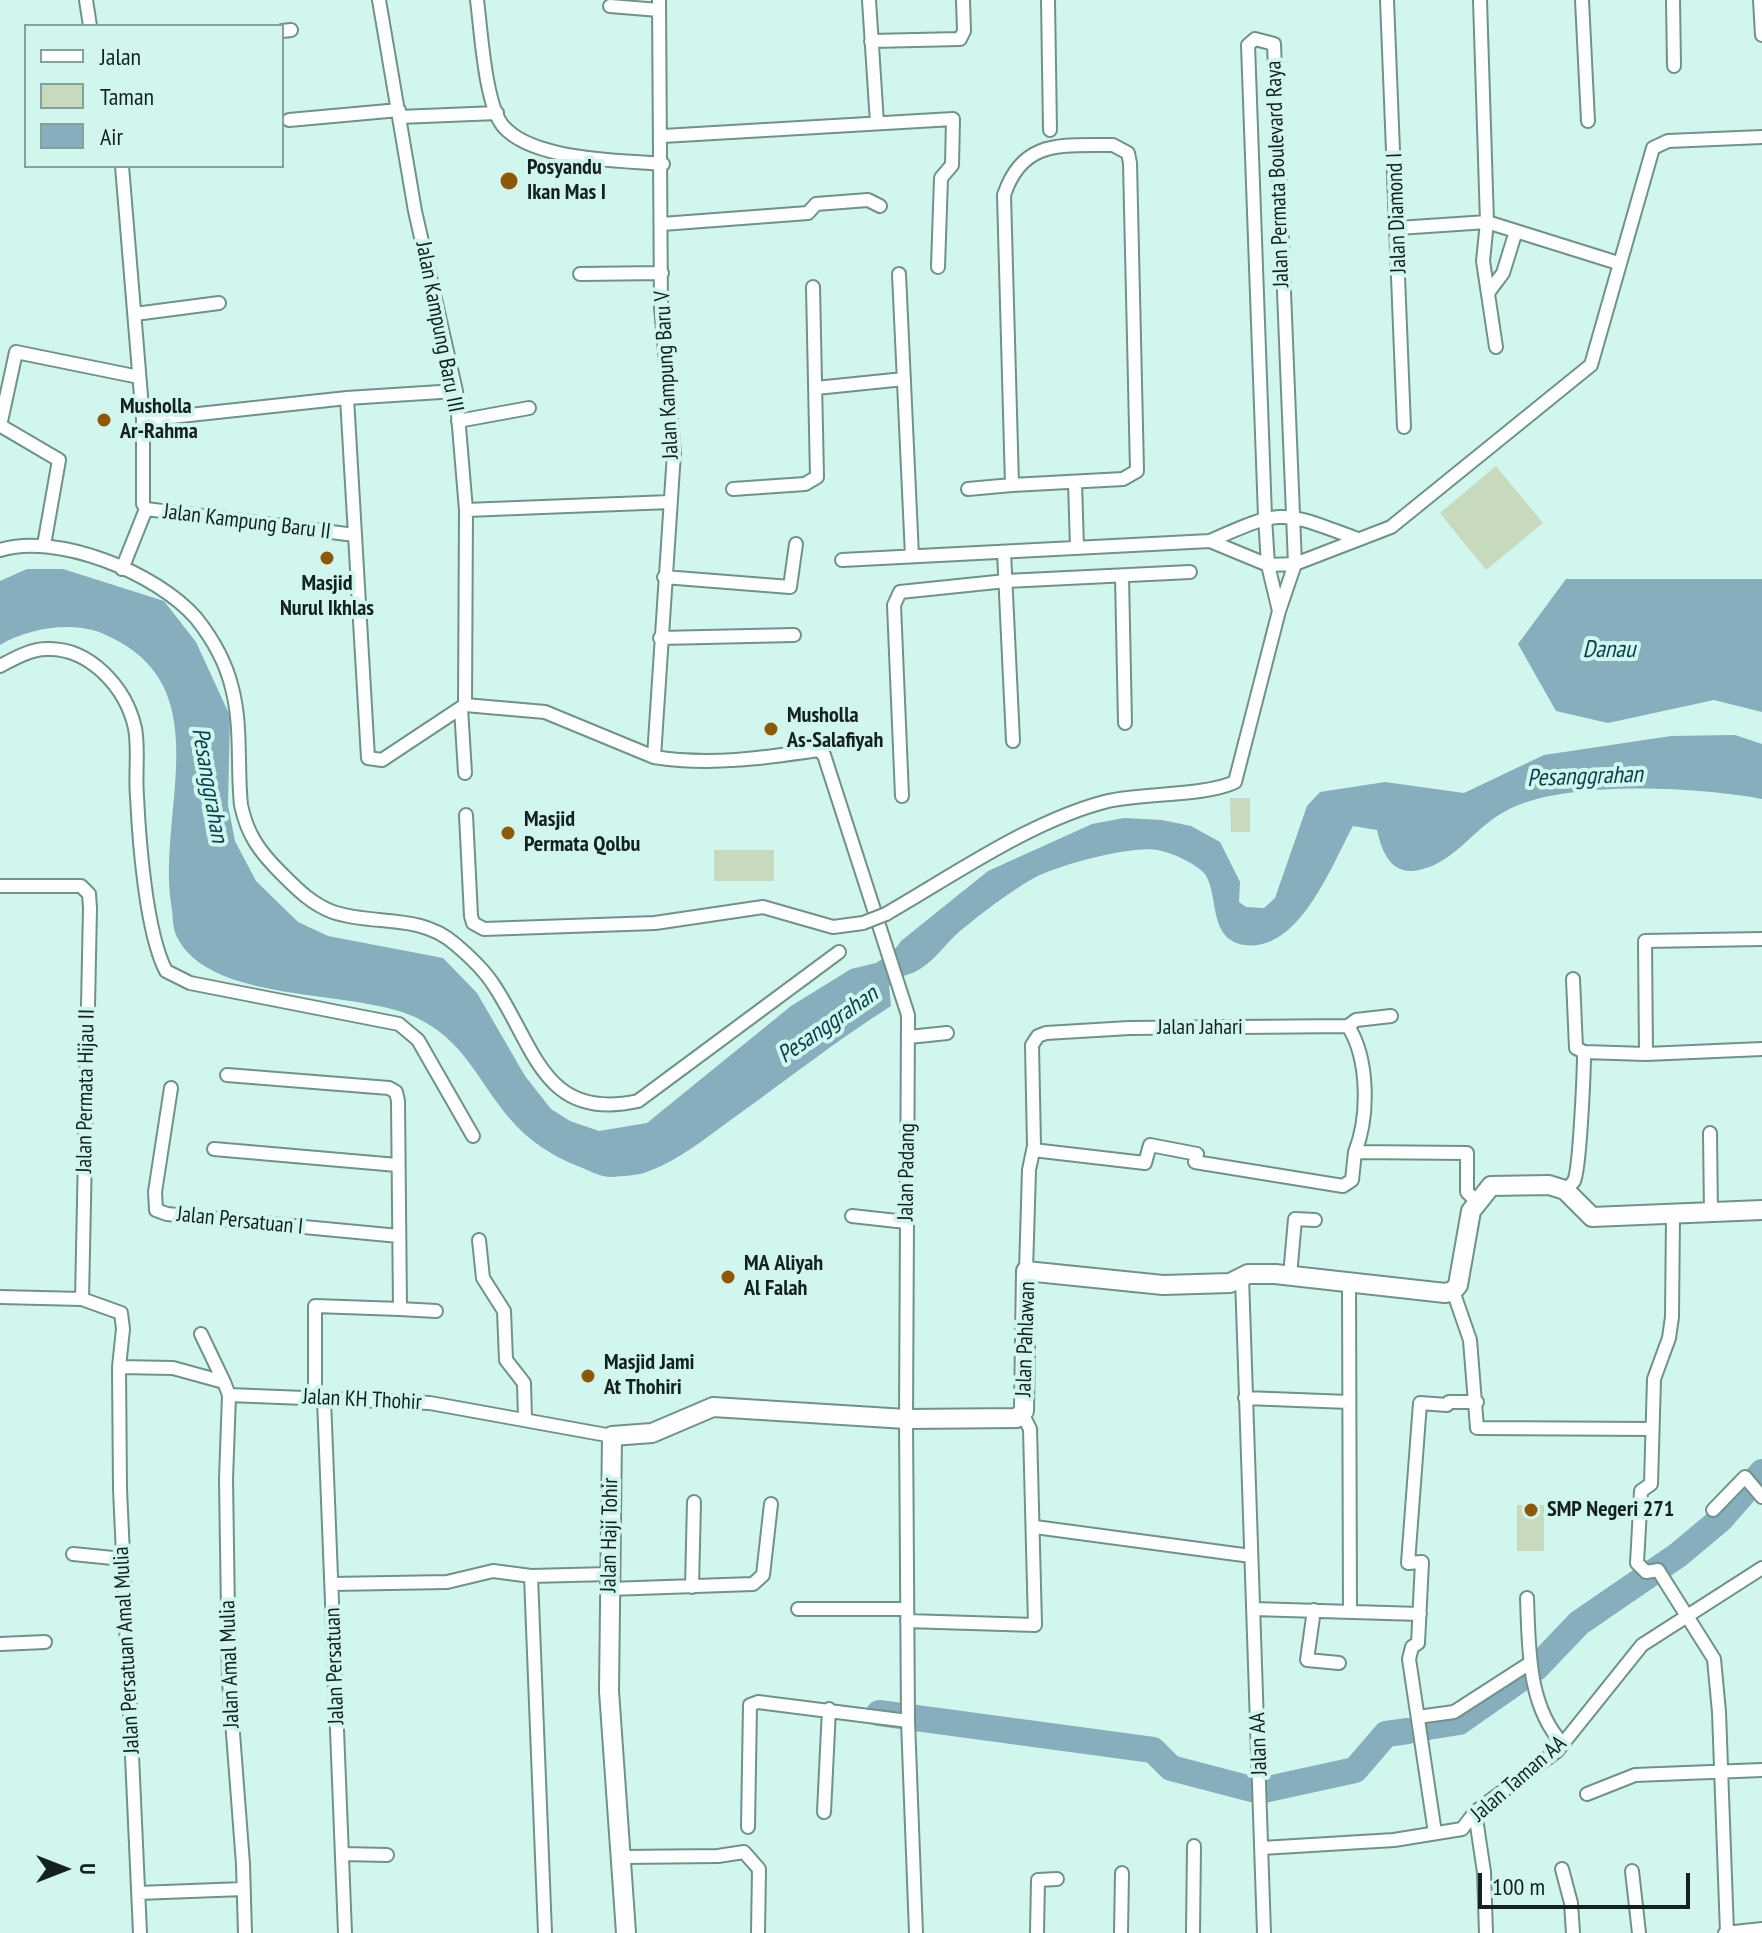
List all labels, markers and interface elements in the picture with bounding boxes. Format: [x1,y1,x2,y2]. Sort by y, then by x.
legend [24,24,284,168]
text: Jalan [100,41,141,72]
street label: Jalan Permata Boulevard Raya [1261,60,1295,288]
text: Taman [100,81,154,112]
text: Air [100,121,123,152]
street label: Jalan Diamond I [1382,152,1412,274]
place label: Posyandu Ikan Mas I [527,155,606,206]
marker: Posyandu Ikan Mas I [498,170,520,192]
street label: Jalan Kampung Baru III [409,239,469,415]
street label: Jalan Kampung Baru V [649,290,685,460]
place label: Musholla Ar-Rahma [120,394,198,446]
marker: Musholla Ar-Rahma [95,411,113,429]
street label: Jalan Kampung Baru II [162,499,332,545]
marker: Masjid Nurul Ikhlas [318,549,336,567]
place label: Masjid Nurul Ikhlas [280,571,374,622]
water label: Danau [1583,636,1635,664]
place label: Musholla As-Salafiyah [787,703,883,754]
marker: Musholla As-Salafiyah [762,720,780,738]
water label: Pesanggrahan [185,725,233,845]
water label: Pesanggrahan [1527,761,1643,793]
place label: Masjid Permata Qolbu [524,807,640,858]
marker: Masjid Permata Qolbu [499,824,517,842]
water label: Pesanggrahan [772,980,884,1070]
street label: Jalan Permata Hijau II [71,1009,101,1173]
street label: Jalan Jahari [1157,1015,1243,1041]
street label: Jalan Padang [893,1123,921,1221]
street label: Jalan Persatuan I [176,1201,304,1241]
place label: MA Aliyah Al Falah [744,1251,823,1302]
marker: MA Aliyah Al Falah [719,1268,737,1286]
street label: Jalan Pahlawan [1011,1281,1041,1397]
place label: Masjid Jami At Thohiri [604,1350,695,1402]
marker: Masjid Jami At Thohiri [579,1367,597,1385]
street label: Jalan KH Thohir [302,1384,422,1416]
street label: Jalan Haji Tohir [596,1477,624,1593]
place label: SMP Negeri 271 [1547,1497,1674,1523]
marker: SMP Negeri 271 [1522,1501,1540,1519]
street label: Jalan Persatuan Amal Mulia [108,1546,146,1754]
street label: Jalan Amal Mulia [215,1600,245,1728]
street label: Jalan Persatuan [320,1607,350,1725]
street label: Jalan AA [1245,1712,1273,1776]
street label: Jalan Taman AA [1466,1731,1572,1827]
north arrow [24,1829,104,1909]
scale bar [1482,1857,1694,1907]
text: U [74,1863,102,1875]
text: 100 m [1492,1871,1545,1902]

